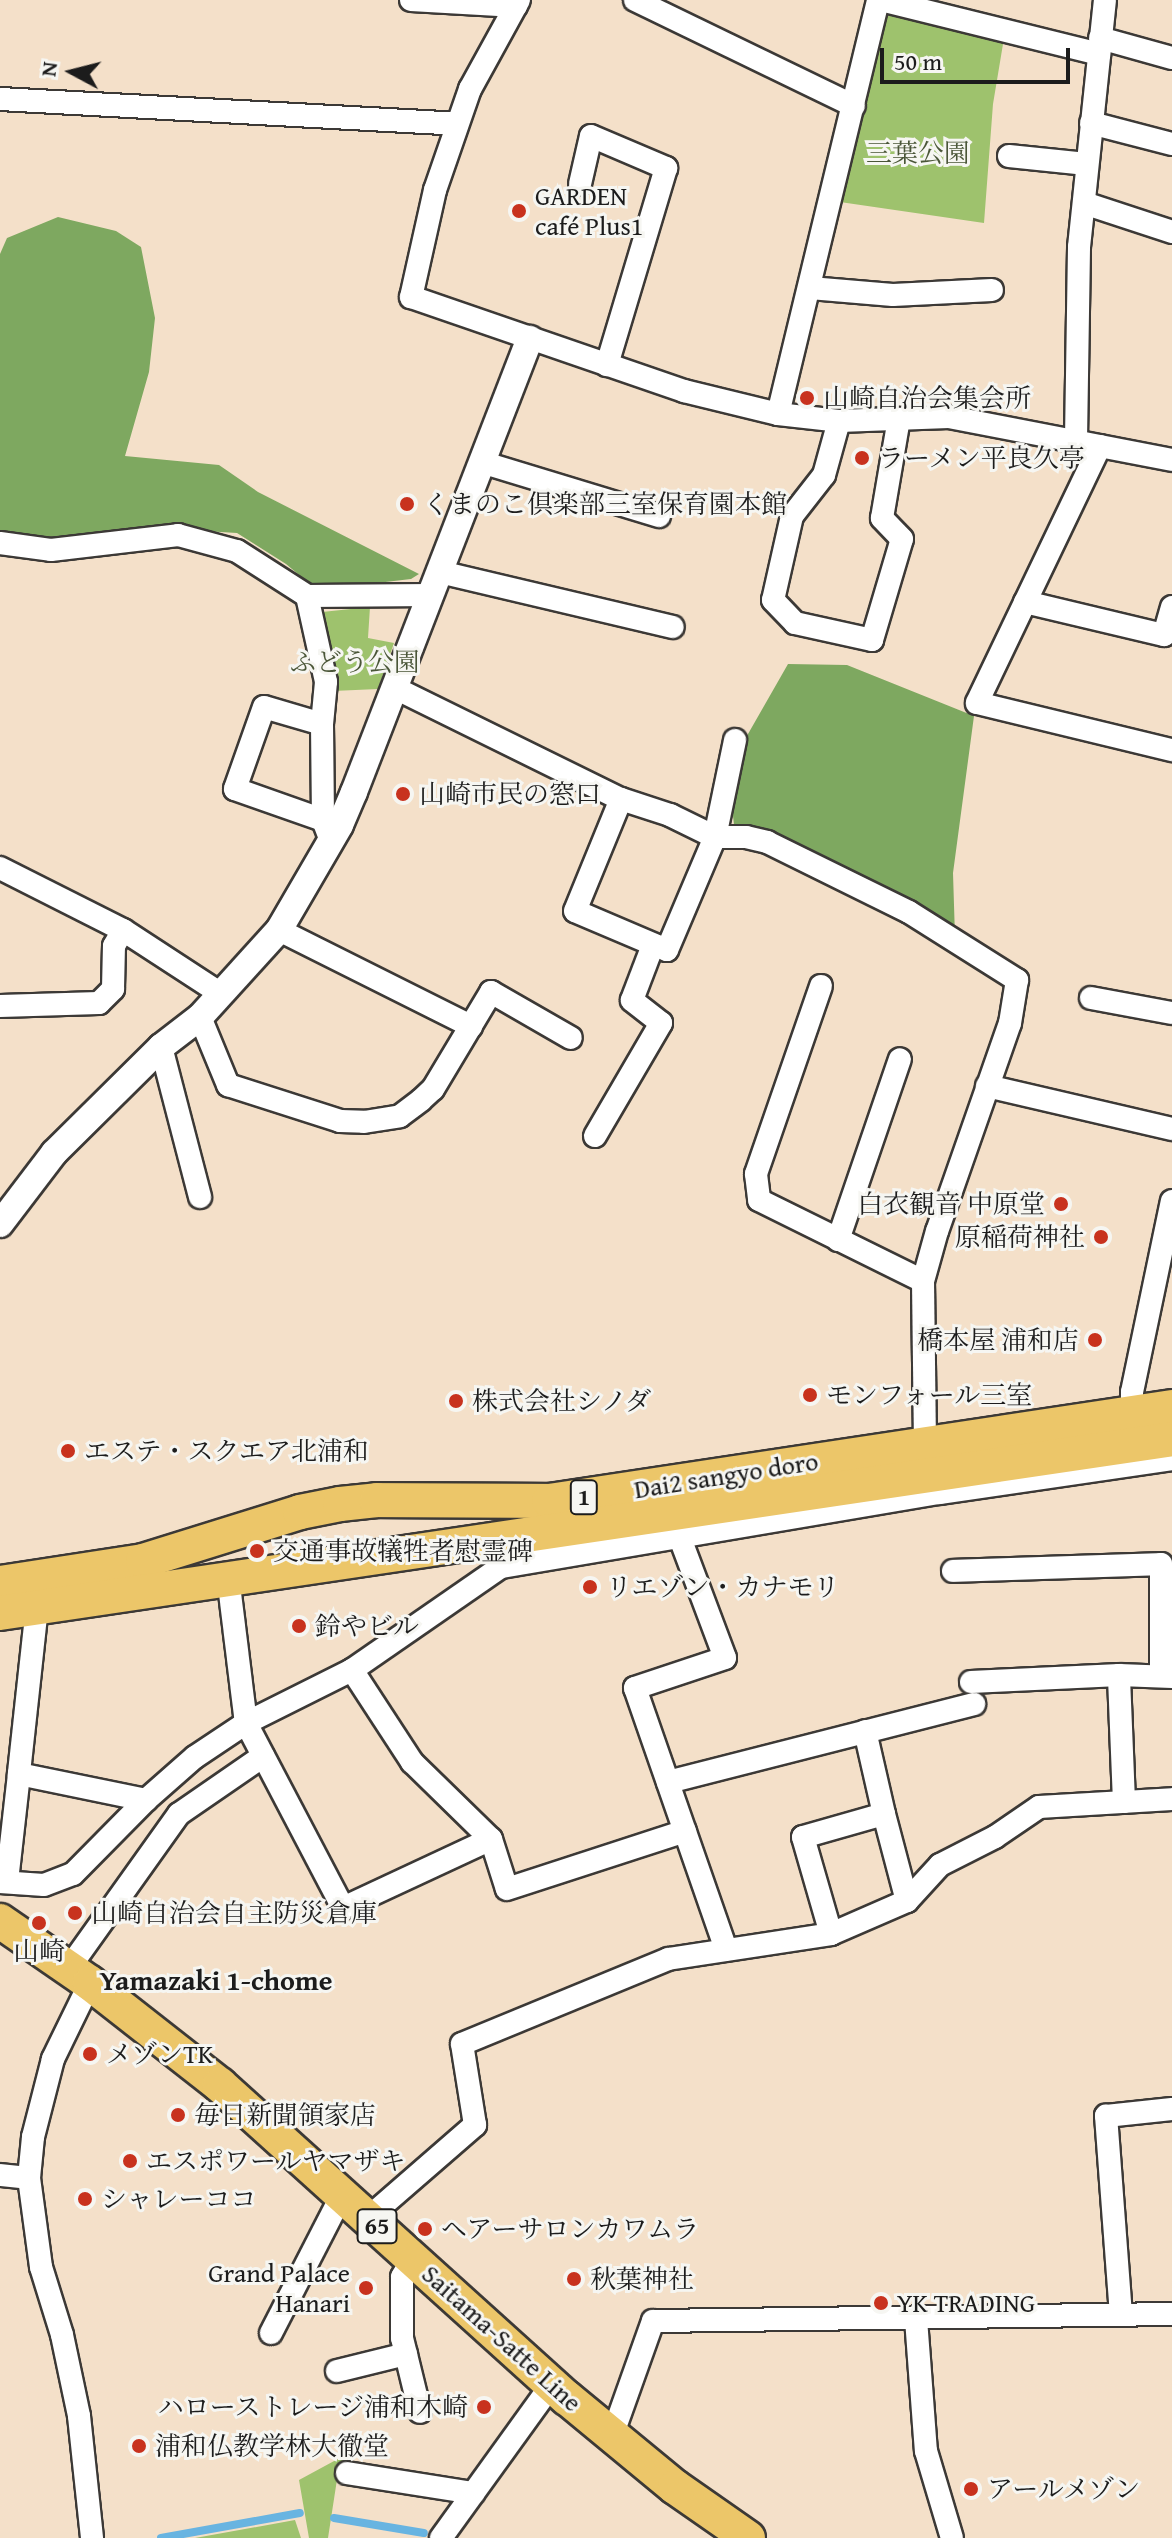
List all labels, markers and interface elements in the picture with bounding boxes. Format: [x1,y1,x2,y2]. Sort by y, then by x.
north arrow [32,32,112,112]
scale bar [884,32,1074,82]
text: 50 m [894,44,942,79]
text: N [31,60,65,78]
park label: 三葉公園 [866,137,970,169]
place label: GARDEN café Plus1 [535,180,643,242]
marker: GARDEN café Plus1 [510,202,528,220]
place label: 山崎自治会集会所 [823,382,1031,414]
marker: 山崎自治会集会所 [798,389,816,407]
place label: ラーメン平良久亭 [878,442,1086,474]
marker: ラーメン平良久亭 [853,449,871,467]
place label: くまのこ倶楽部三室保育園本館 [423,488,787,520]
marker: くまのこ倶楽部三室保育園本館 [398,495,416,513]
park label: ふどう公園 [290,646,420,678]
place label: 山崎市民の窓口 [419,778,601,810]
marker: 山崎市民の窓口 [394,785,412,803]
place label: 白衣観音 中原堂 [857,1188,1045,1220]
marker: 白衣観音 中原堂 [1052,1195,1070,1213]
place label: 原稲荷神社 [955,1221,1085,1253]
marker: 原稲荷神社 [1092,1228,1110,1246]
place label: 橋本屋 浦和店 [917,1324,1079,1356]
marker: 橋本屋 浦和店 [1086,1331,1104,1349]
place label: モンフォール三室 [826,1379,1034,1411]
place label: 株式会社シノダ [472,1385,654,1417]
marker: モンフォール三室 [801,1386,819,1404]
marker: 株式会社シノダ [447,1392,465,1410]
place label: エステ・スクエア北浦和 [84,1435,370,1467]
marker: エステ・スクエア北浦和 [59,1442,77,1460]
street label: Dai2 sangyo doro [632,1445,820,1505]
road number: 1 [568,1477,600,1517]
place label: 交通事故犠牲者慰霊碑 [273,1535,533,1567]
marker: 交通事故犠牲者慰霊碑 [248,1542,266,1560]
place label: リエゾン・カナモリ [606,1571,840,1603]
marker: リエゾン・カナモリ [581,1578,599,1596]
place label: 鈴やビル [315,1610,419,1642]
marker: 鈴やビル [290,1617,308,1635]
place label: 山崎自治会自主防災倉庫 [91,1897,377,1929]
marker: 山崎自治会自主防災倉庫 [66,1904,84,1922]
marker: 山崎 [30,1914,48,1932]
place label: 山崎 [13,1935,65,1967]
district label: Yamazaki 1-chome [99,1963,333,1997]
place label: メゾンTK [106,2038,214,2070]
marker: メゾンTK [81,2045,99,2063]
place label: 毎日新聞領家店 [194,2099,376,2131]
marker: 毎日新聞領家店 [169,2106,187,2124]
place label: エスポワールヤマザキ [146,2145,406,2177]
marker: エスポワールヤマザキ [121,2152,139,2170]
place label: シャレーココ [101,2183,257,2215]
marker: シャレーココ [76,2190,94,2208]
road number: 65 [355,2206,399,2246]
place label: ヘアーサロンカワムラ [441,2213,700,2245]
marker: ヘアーサロンカワムラ [416,2220,434,2238]
place label: Grand Palace Hanari [208,2257,350,2318]
street label: Saitama-Satte Line [416,2258,588,2418]
place label: 秋葉神社 [590,2263,694,2295]
marker: 秋葉神社 [565,2270,583,2288]
marker: Grand Palace Hanari [357,2279,375,2297]
place label: YK TRADING [897,2287,1035,2319]
marker: YK TRADING [872,2294,890,2312]
place label: ハローストレージ浦和木崎 [156,2391,468,2423]
marker: ハローストレージ浦和木崎 [475,2398,493,2416]
place label: 浦和仏教学林大徹堂 [155,2430,389,2462]
marker: 浦和仏教学林大徹堂 [130,2437,148,2455]
place label: アールメゾン [987,2473,1142,2505]
marker: アールメゾン [962,2480,980,2498]

